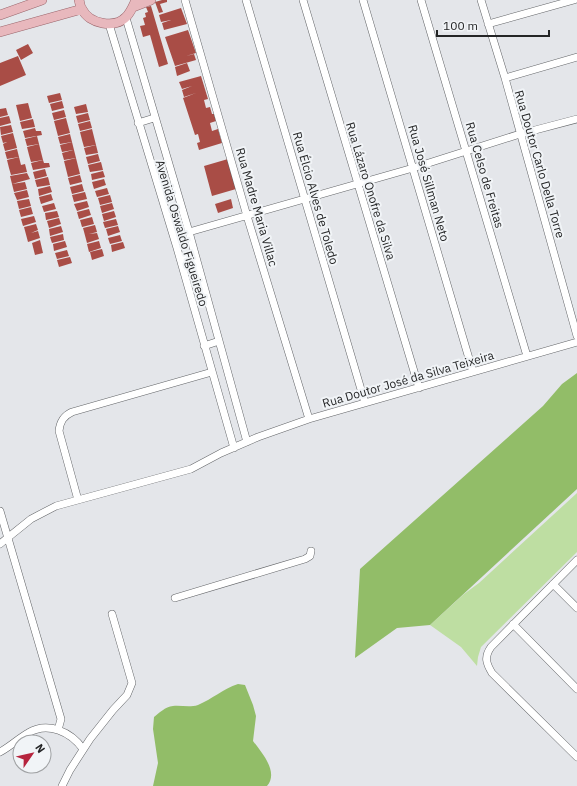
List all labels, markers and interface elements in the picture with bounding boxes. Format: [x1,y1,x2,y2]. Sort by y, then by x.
scale bar [437,12,549,38]
text: 100 m [443,18,478,33]
street label: Rua Doutor Carlo Della Torre [512,88,568,240]
street label: Rua Lázaro Onofre da Silva [343,120,399,262]
street label: Rua Celso de Freitas [463,120,507,230]
street label: Rua José Sillman Neto [405,123,453,243]
street label: Rua Élcio Alves de Toledo [290,130,342,266]
street label: Rua Madre Maria Villac [233,146,281,268]
street label: Avenida Oswaldo Figueiredo [153,158,212,308]
street label: Rua Doutor José da Silva Teixeira [320,347,496,411]
north arrow [12,734,52,774]
text: N [32,741,48,756]

